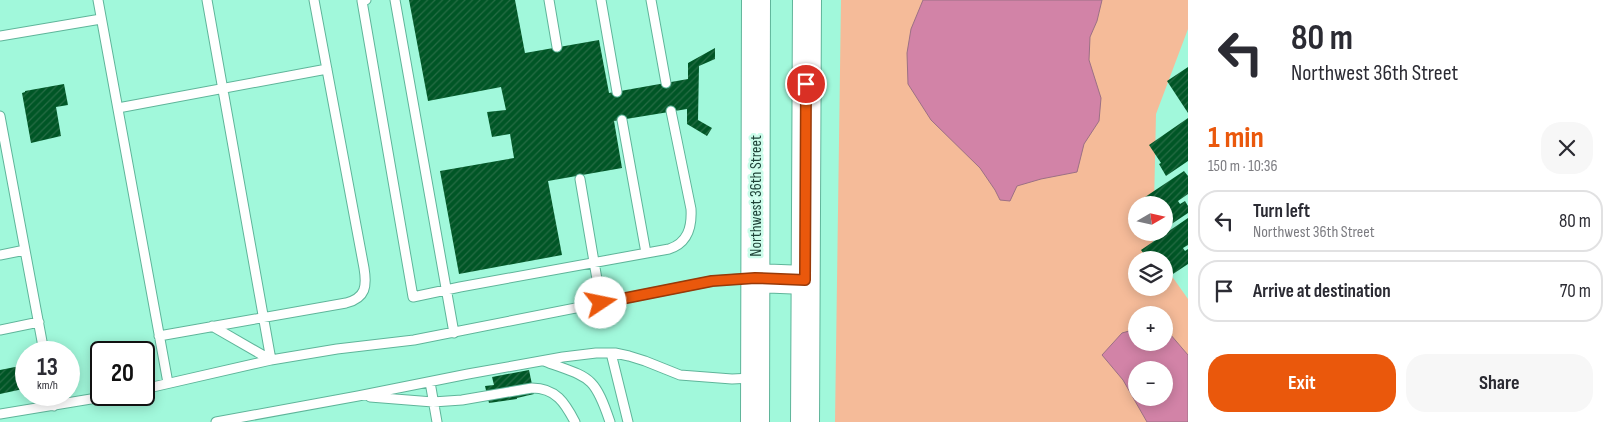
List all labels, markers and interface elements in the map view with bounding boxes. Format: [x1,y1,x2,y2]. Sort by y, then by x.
text: 80 m [1291,17,1353,60]
icon: left [1208,20,1273,85]
text: Northwest 36th Street [1291,60,1458,87]
pin [785,63,827,105]
icon: arrive [792,70,820,98]
text: 1 min [1208,120,1264,156]
button: close [1541,122,1593,174]
street label: Northwest 36th Street [747,135,766,257]
text: 150 m · 10:36 [1208,157,1278,176]
north arrow [1128,196,1172,241]
map controls [1128,196,1173,406]
text: Turn left [1253,200,1310,223]
icon: left [1210,207,1238,235]
text: 80 m [1559,210,1591,233]
text: Northwest 36th Street [1253,223,1375,242]
button: layers [1128,251,1173,296]
position arrow [574,276,626,328]
icon: arrive [1210,277,1238,305]
text: Arrive at destination [1253,280,1391,303]
text: 70 m [1560,280,1591,303]
button: + [1128,306,1173,351]
speed limit sign: 20 [90,341,155,406]
text: 13 [37,352,58,383]
button: Exit [1208,354,1396,412]
button: Share [1406,354,1593,412]
button: − [1128,361,1173,406]
text: km/h [37,378,58,393]

